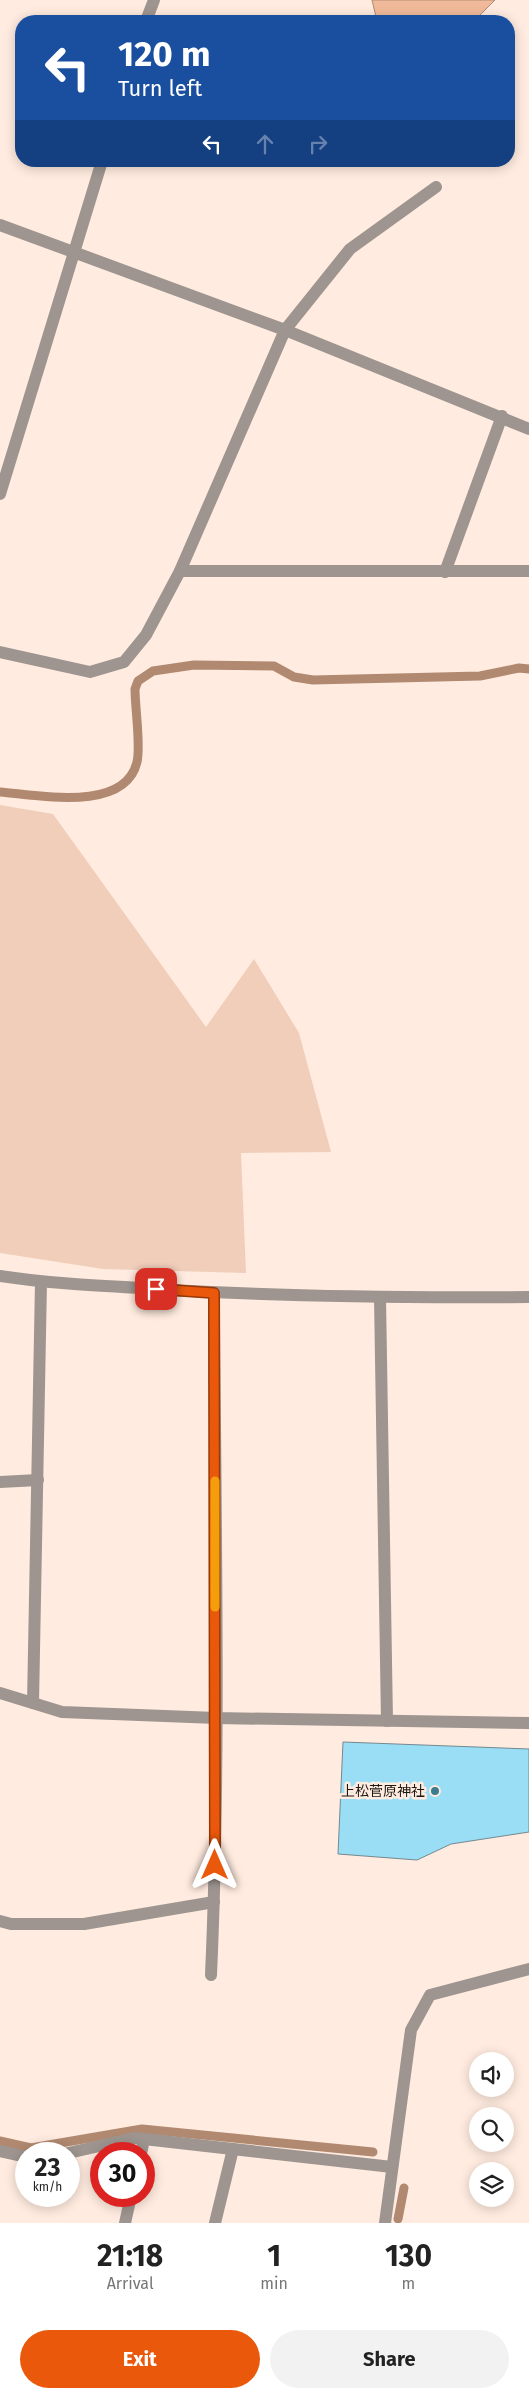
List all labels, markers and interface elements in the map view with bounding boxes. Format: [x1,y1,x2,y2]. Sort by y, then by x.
text: 120 m [118,33,211,75]
icon: left [35,35,100,100]
text: Turn left [118,75,202,102]
icon: left [198,130,226,158]
icon: ahead [251,130,279,158]
icon: right [304,130,332,158]
pin [135,1268,177,1310]
icon: arrive [142,1275,170,1303]
place label: 上松菅原神社 [341,1783,425,1800]
marker: 上松菅原神社 [429,1785,441,1797]
position arrow [188,1838,240,1890]
map controls [469,2052,514,2207]
button: sound [469,2052,514,2097]
button: search [469,2107,514,2152]
speed limit sign: 30 [90,2142,155,2207]
text: 23 [35,2153,60,2183]
button: layers [469,2162,514,2207]
text: km/h [33,2180,62,2194]
text: 21:18 [97,2238,163,2274]
text: 1 [267,2238,281,2274]
text: 130 [385,2238,432,2274]
text: Arrival [107,2274,154,2293]
text: min [260,2274,288,2293]
text: m [402,2274,415,2293]
button: Exit [20,2330,260,2388]
button: Share [270,2330,509,2388]

